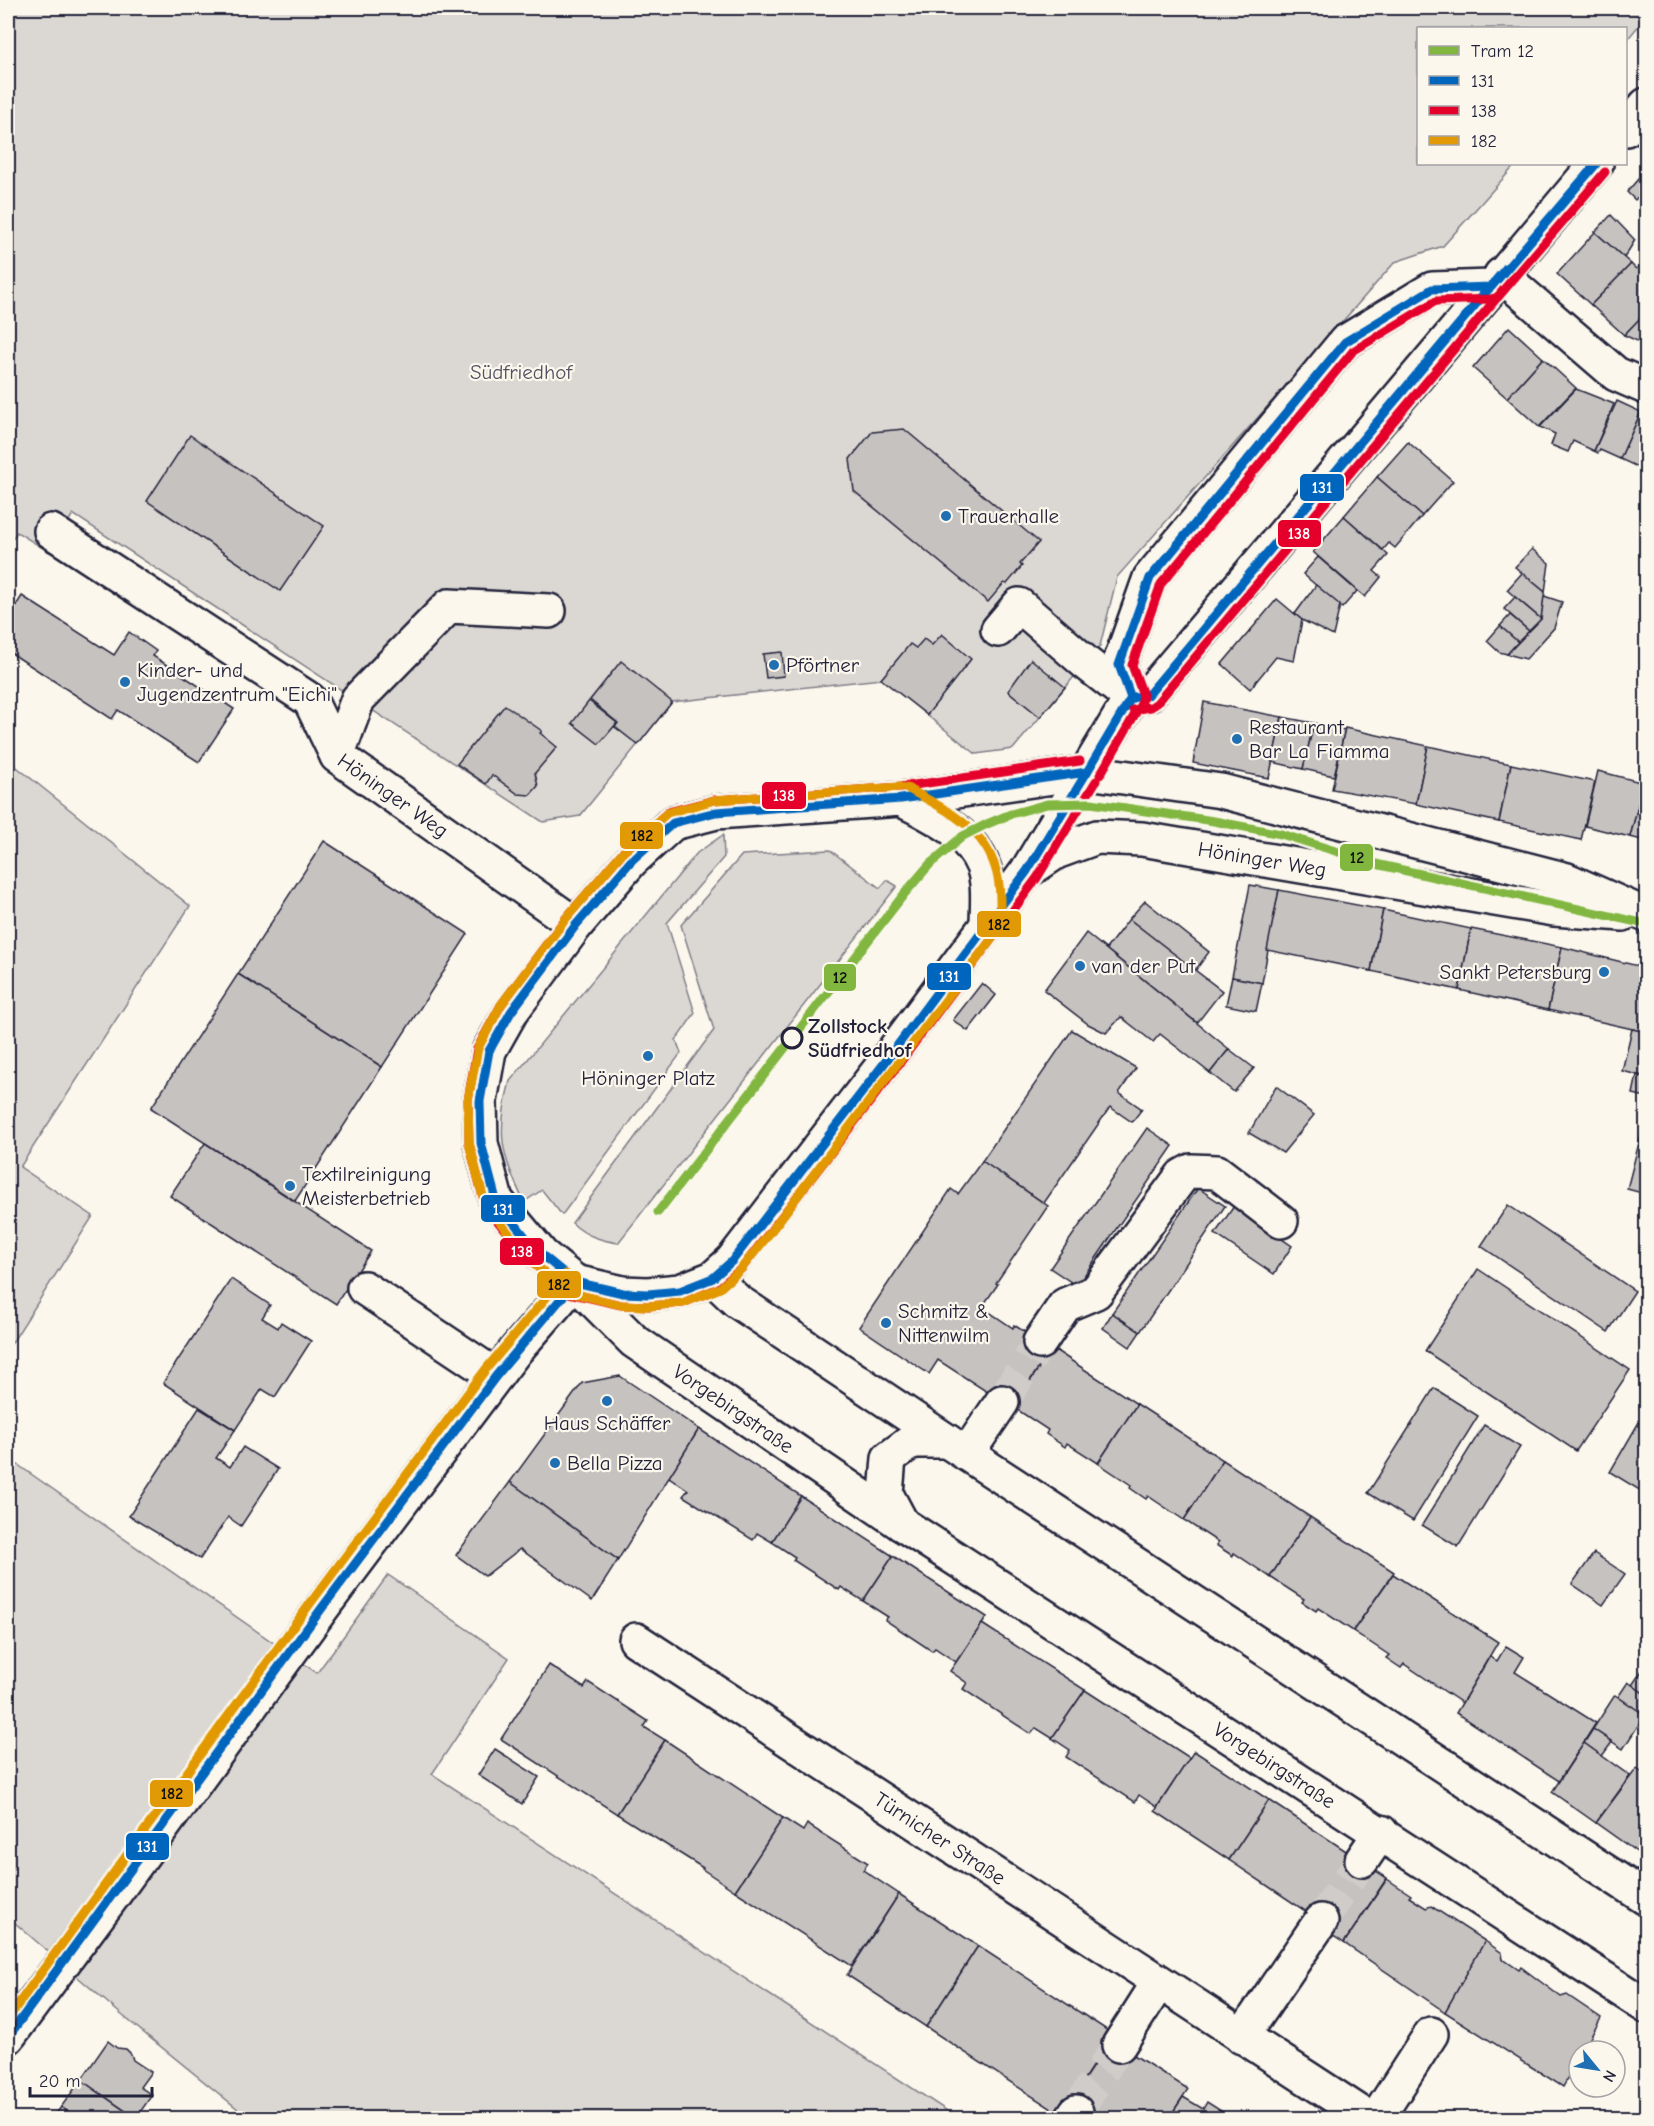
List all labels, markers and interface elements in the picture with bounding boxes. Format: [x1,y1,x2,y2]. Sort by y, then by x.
legend [1417,27,1627,165]
text: Tram 12 [1471,41,1534,62]
text: 131 [1471,71,1494,92]
text: 138 [1471,101,1497,122]
text: 182 [1471,131,1497,152]
park label: Südfriedhof [470,360,573,384]
line badge: 131 [1299,473,1345,502]
text: 131 [1312,479,1332,497]
place label: Trauerhalle [958,504,1059,528]
marker: Trauerhalle [939,509,953,523]
line badge: 138 [1277,519,1322,548]
text: 138 [1288,525,1310,543]
place label: Pförtner [786,653,860,677]
place label: Kinder- und Jugendzentrum "Eichi" [137,658,337,706]
marker: Pförtner [767,658,781,672]
marker: Kinder- und Jugendzentrum "Eichi" [118,675,132,689]
place label: Restaurant Bar La Fiamma [1249,715,1390,763]
marker: Restaurant Bar La Fiamma [1230,732,1244,746]
street label: Höninger Weg [333,748,453,843]
line badge: 138 [761,781,807,810]
text: 138 [773,787,795,805]
line badge: 182 [619,821,664,850]
text: 182 [631,827,653,845]
street label: Höninger Weg [1196,837,1328,882]
line badge: 12 [1339,843,1374,872]
text: 12 [1350,849,1364,867]
line badge: 182 [976,910,1022,938]
text: 182 [988,916,1010,934]
place label: van der Put [1091,954,1196,978]
marker: van der Put [1073,959,1087,973]
place label: Sankt Petersburg [1440,960,1592,984]
line badge: 131 [926,962,972,991]
line badge: 12 [823,963,857,992]
marker: Sankt Petersburg [1597,965,1611,979]
text: 131 [939,968,959,986]
text: 12 [833,969,847,987]
place label: Zollstock Südfriedhof [808,1014,913,1062]
marker: Zollstock Südfriedhof [781,1027,803,1049]
marker: Höninger Platz [641,1049,655,1063]
place label: Höninger Platz [581,1066,715,1090]
place label: Textilreinigung Meisterbetrieb [302,1162,431,1210]
marker: Textilreinigung Meisterbetrieb [283,1179,297,1193]
line badge: 131 [480,1194,526,1223]
text: 131 [493,1201,513,1219]
line badge: 138 [499,1237,545,1266]
text: 138 [511,1243,533,1261]
line badge: 182 [536,1270,582,1299]
text: 182 [548,1276,570,1294]
place label: Schmitz & Nittenwilm [898,1299,989,1347]
marker: Schmitz & Nittenwilm [879,1316,893,1330]
street label: Vorgebirgstraße [669,1359,798,1458]
marker: Haus Schäffer [600,1394,614,1408]
place label: Haus Schäffer [544,1411,671,1435]
place label: Bella Pizza [567,1451,663,1475]
marker: Bella Pizza [548,1456,562,1470]
street label: Vorgebirgstraße [1209,1717,1340,1814]
line badge: 182 [149,1779,194,1808]
text: 182 [161,1785,183,1803]
street label: Türnicher Straße [870,1787,1010,1890]
line badge: 131 [125,1832,170,1861]
text: 131 [137,1838,157,1856]
north arrow [1567,2039,1627,2099]
scale bar [30,2060,152,2098]
text: N [1599,2067,1620,2085]
text: 20 m [39,2071,80,2092]

